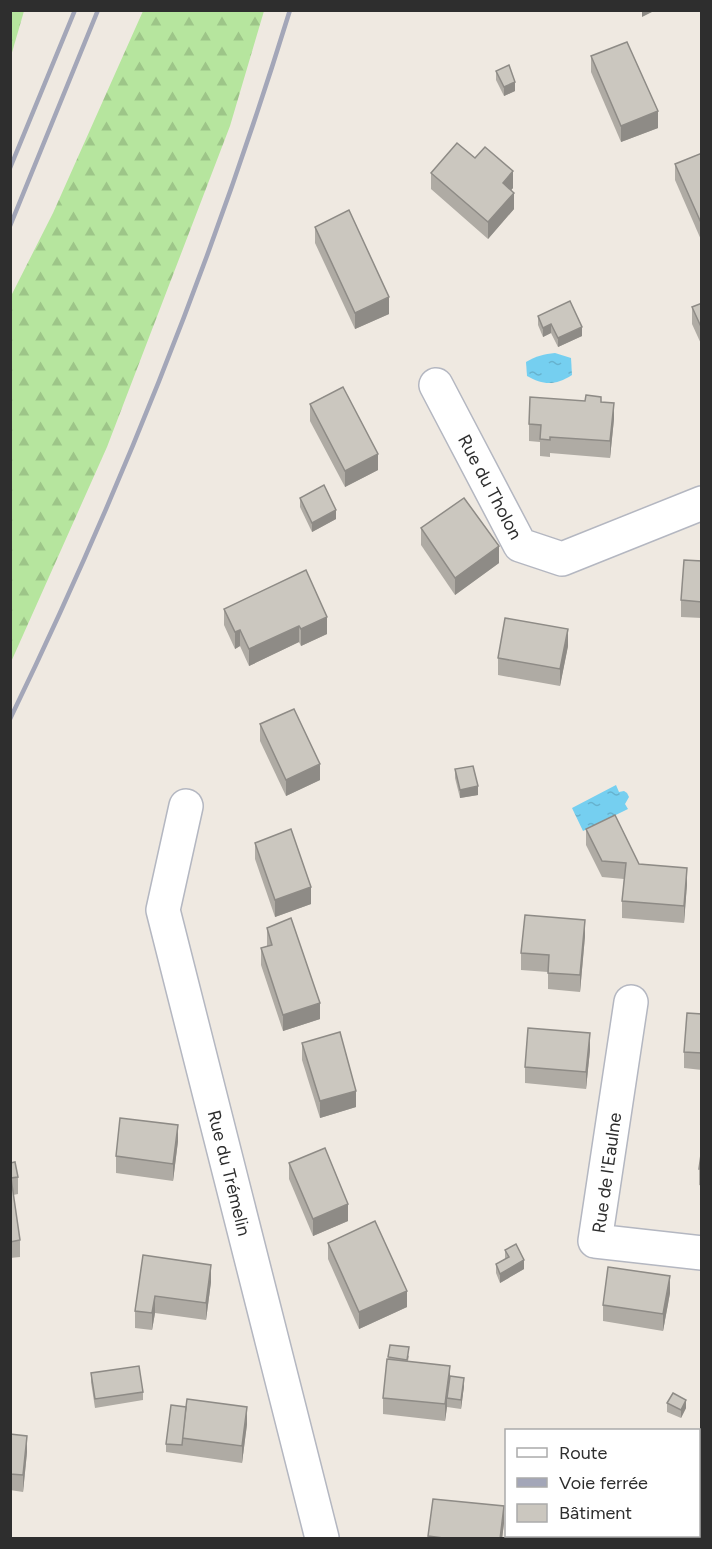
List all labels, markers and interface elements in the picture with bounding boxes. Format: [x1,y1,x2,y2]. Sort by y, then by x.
street label: Rue du Tholon [453,431,527,543]
street label: Rue du Trémelin [203,1108,255,1238]
street label: Rue de l'Eaulne [588,1111,626,1235]
legend [505,1429,700,1537]
text: Route [559,1442,608,1464]
text: Voie ferrée [559,1472,648,1494]
text: Bâtiment [559,1502,632,1524]

